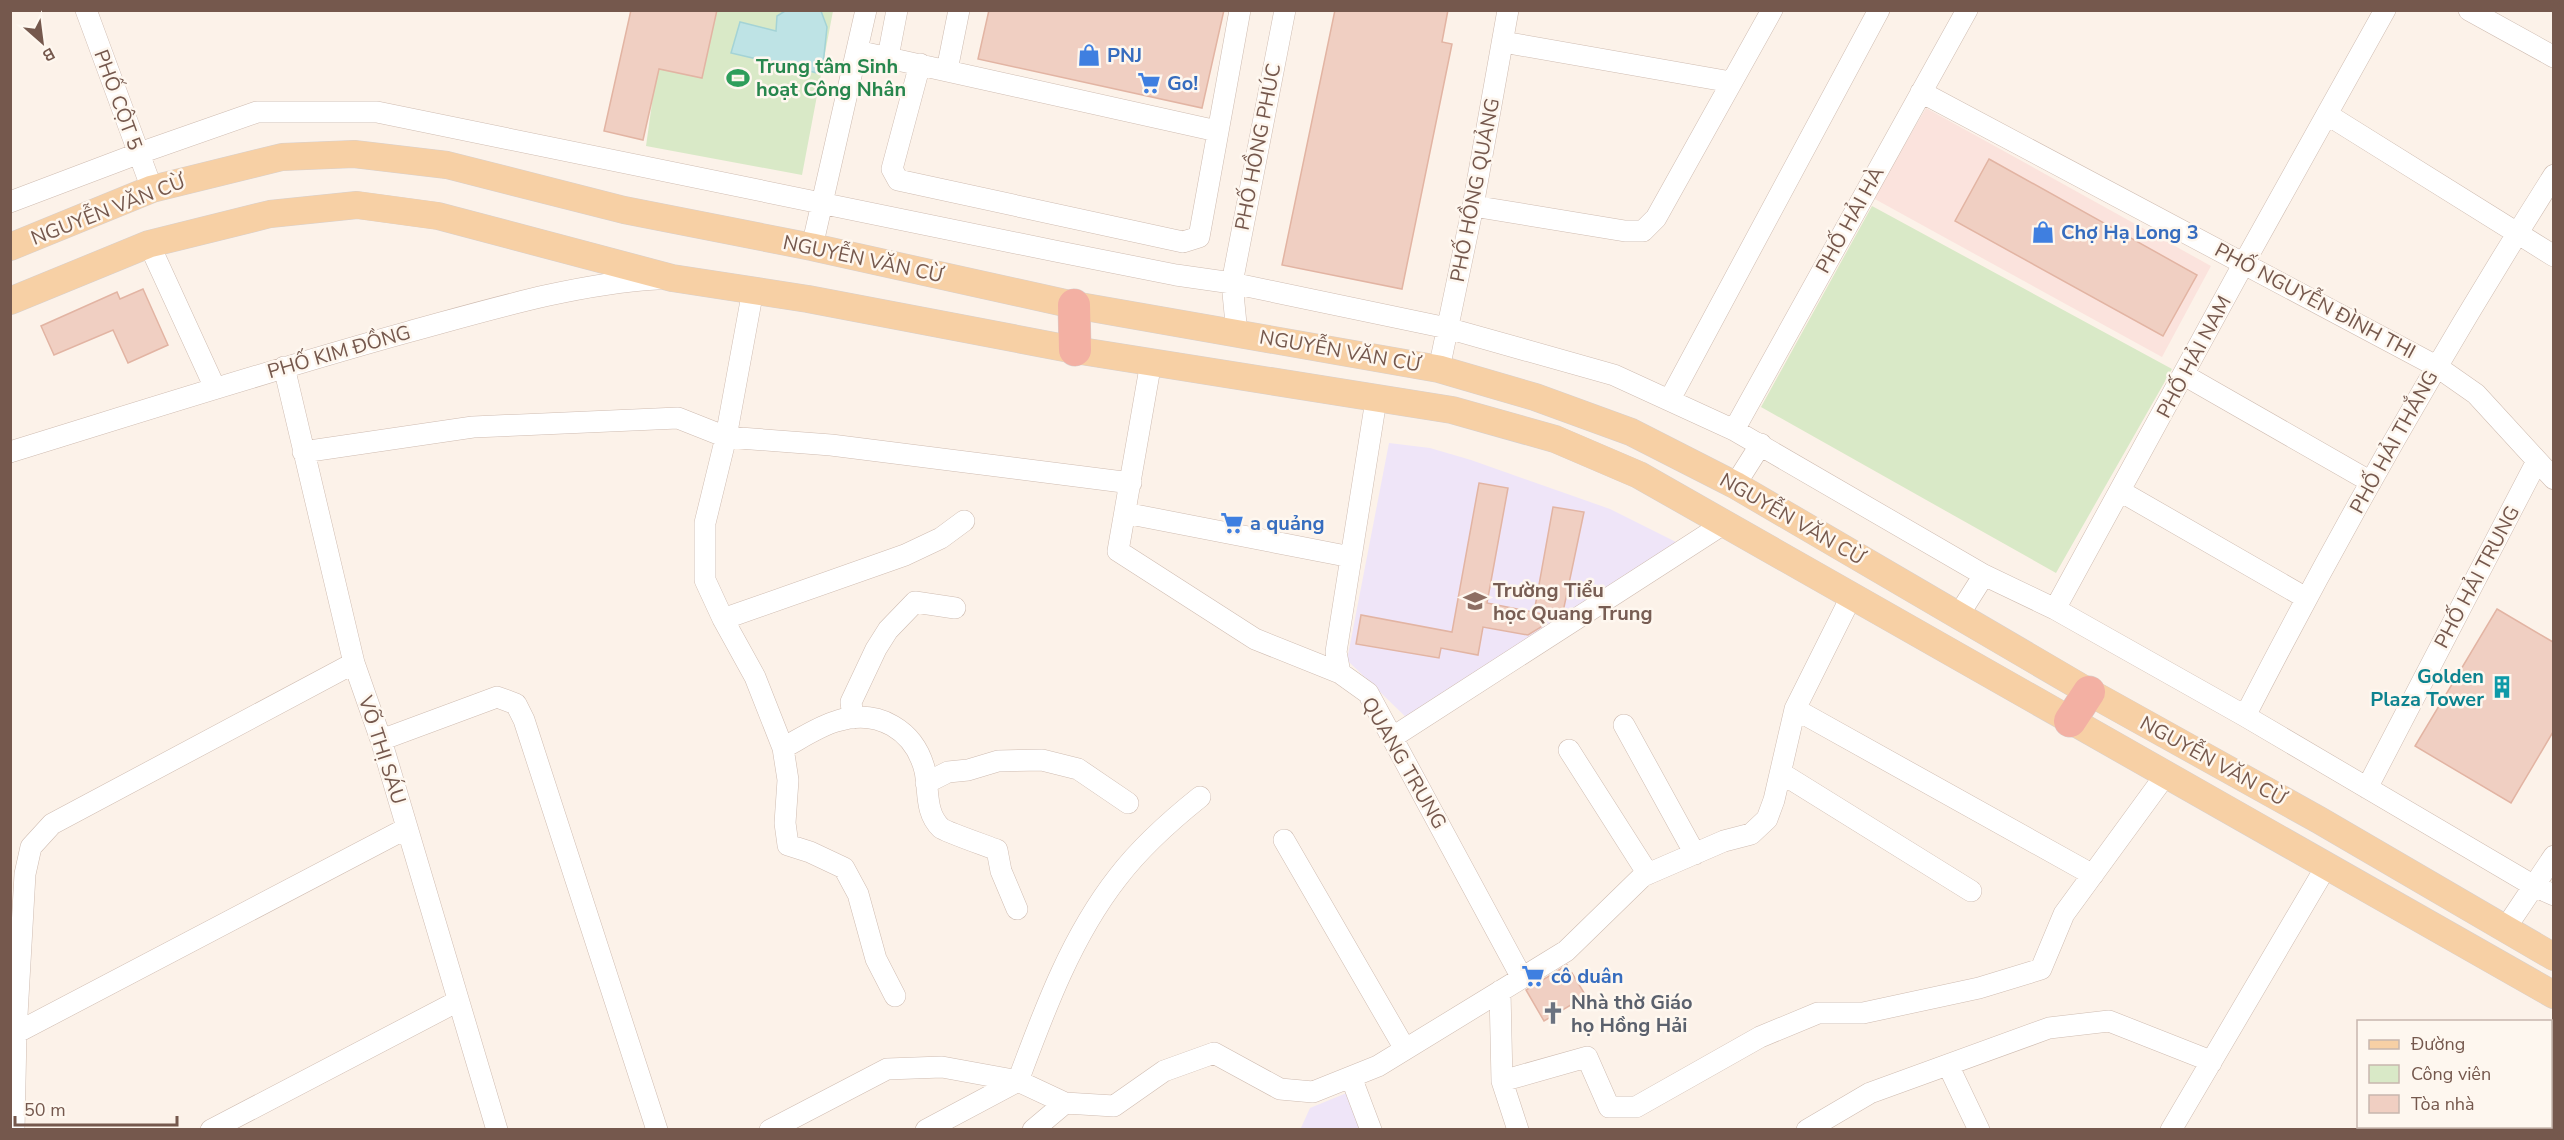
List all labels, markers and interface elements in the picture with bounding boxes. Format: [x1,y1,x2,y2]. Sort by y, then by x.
north arrow [12,12,72,72]
text: B [39,42,59,67]
shop icon: PNJ [1076,42,1102,68]
place label: PNJ [1107,42,1142,69]
street label: PHỐ CỘT 5 [87,46,150,154]
place label: Trung tâm Sinh hoạt Công Nhân [756,53,906,103]
street label: PHỐ HỒNG PHÚC [1228,61,1287,233]
sports icon: Trung tâm Sinh hoạt Công Nhân [725,65,751,91]
supermarket icon: Go! [1136,70,1162,96]
place label: Go! [1167,70,1198,97]
street label: PHỐ HỒNG QUẢNG [1443,95,1506,284]
street label: PHỐ HẢI HÀ [1809,161,1891,278]
street label: NGUYỄN VĂN CỪ [27,167,190,252]
shop icon: Chợ Hạ Long 3 [2030,219,2056,245]
place label: Chợ Hạ Long 3 [2061,219,2199,246]
street label: NGUYỄN VĂN CỪ [780,228,947,289]
street label: PHỐ NGUYỄN ĐÌNH THI [2210,236,2421,365]
street label: PHỐ HẢI NAM [2150,291,2238,423]
street label: PHỐ KIM ĐỒNG [264,318,414,385]
street label: NGUYỄN VĂN CỪ [1257,323,1424,379]
street label: PHỐ HẢI THẮNG [2343,365,2444,518]
street label: NGUYỄN VĂN CỪ [1715,466,1871,572]
street label: PHỐ HẢI TRUNG [2427,501,2526,653]
supermarket icon: a quảng [1219,510,1245,536]
place label: a quảng [1250,510,1325,537]
place label: Trường Tiểu học Quang Trung [1493,577,1653,627]
school or university icon: Trường Tiểu học Quang Trung [1462,588,1488,614]
place label: Golden Plaza Tower [2370,663,2484,713]
building icon: Golden Plaza Tower [2489,674,2515,700]
street label: VÕ THỊ SÁU [351,691,412,808]
street label: QUANG TRUNG [1355,692,1453,834]
street label: NGUYỄN VĂN CỪ [2135,709,2293,813]
supermarket icon: cô duân [1520,963,1546,989]
place label: cô duân [1551,963,1623,990]
place label: Nhà thờ Giáo họ Hồng Hải [1571,989,1693,1039]
church icon: Nhà thờ Giáo họ Hồng Hải [1540,1000,1566,1026]
legend [2357,1020,2552,1128]
text: Đường [2410,1032,2465,1056]
text: Công viên [2411,1062,2491,1086]
scale bar [15,1089,177,1127]
text: Tòa nhà [2411,1092,2475,1116]
text: 50 m [24,1098,66,1122]

